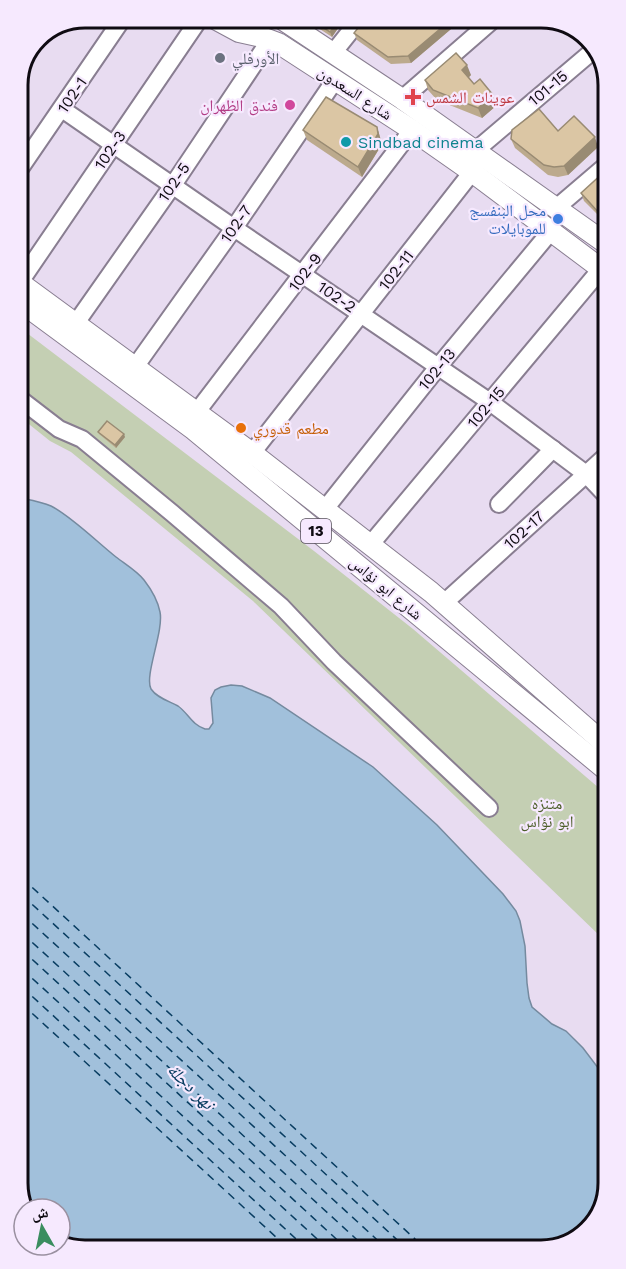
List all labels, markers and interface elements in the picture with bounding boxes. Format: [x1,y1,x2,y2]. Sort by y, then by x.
place label: الأورفلي [232,49,279,71]
marker: الأورفلي [213,51,227,65]
street label: شارع السعدون [314,62,396,125]
street label: 101-15 [524,66,572,110]
street label: 102-1 [53,74,91,116]
marker: عوينات الشمس [404,88,422,106]
place label: عوينات الشمس [426,88,514,108]
place label: فندق الظهران [200,96,278,116]
marker: فندق الظهران [283,98,297,112]
street label: 102-3 [90,127,130,173]
place label: Sindbad cinema [358,133,484,152]
marker: Sindbad cinema [339,135,353,149]
street label: 102-5 [154,159,194,205]
place label: محل البنفسج للموبايلات [469,201,546,238]
street label: 102-7 [216,202,256,246]
marker: محل البنفسج للموبايلات [551,212,565,226]
street label: 102-11 [375,246,417,294]
street label: 102-9 [284,249,326,295]
street label: 102-2 [314,277,360,317]
street label: 102-13 [414,344,460,394]
street label: 102-15 [463,382,509,432]
place label: مطعم قدوري [253,419,329,441]
marker: مطعم قدوري [234,421,248,435]
street label: 102-17 [500,507,548,553]
road number: 13 [301,519,331,543]
street label: شارع ابو نؤاس [345,552,426,625]
park label: متنزه ابو نؤاس [520,794,574,832]
water label: نهر دجلة [163,1059,221,1116]
north arrow [12,1197,72,1257]
text: ش [30,1202,50,1223]

